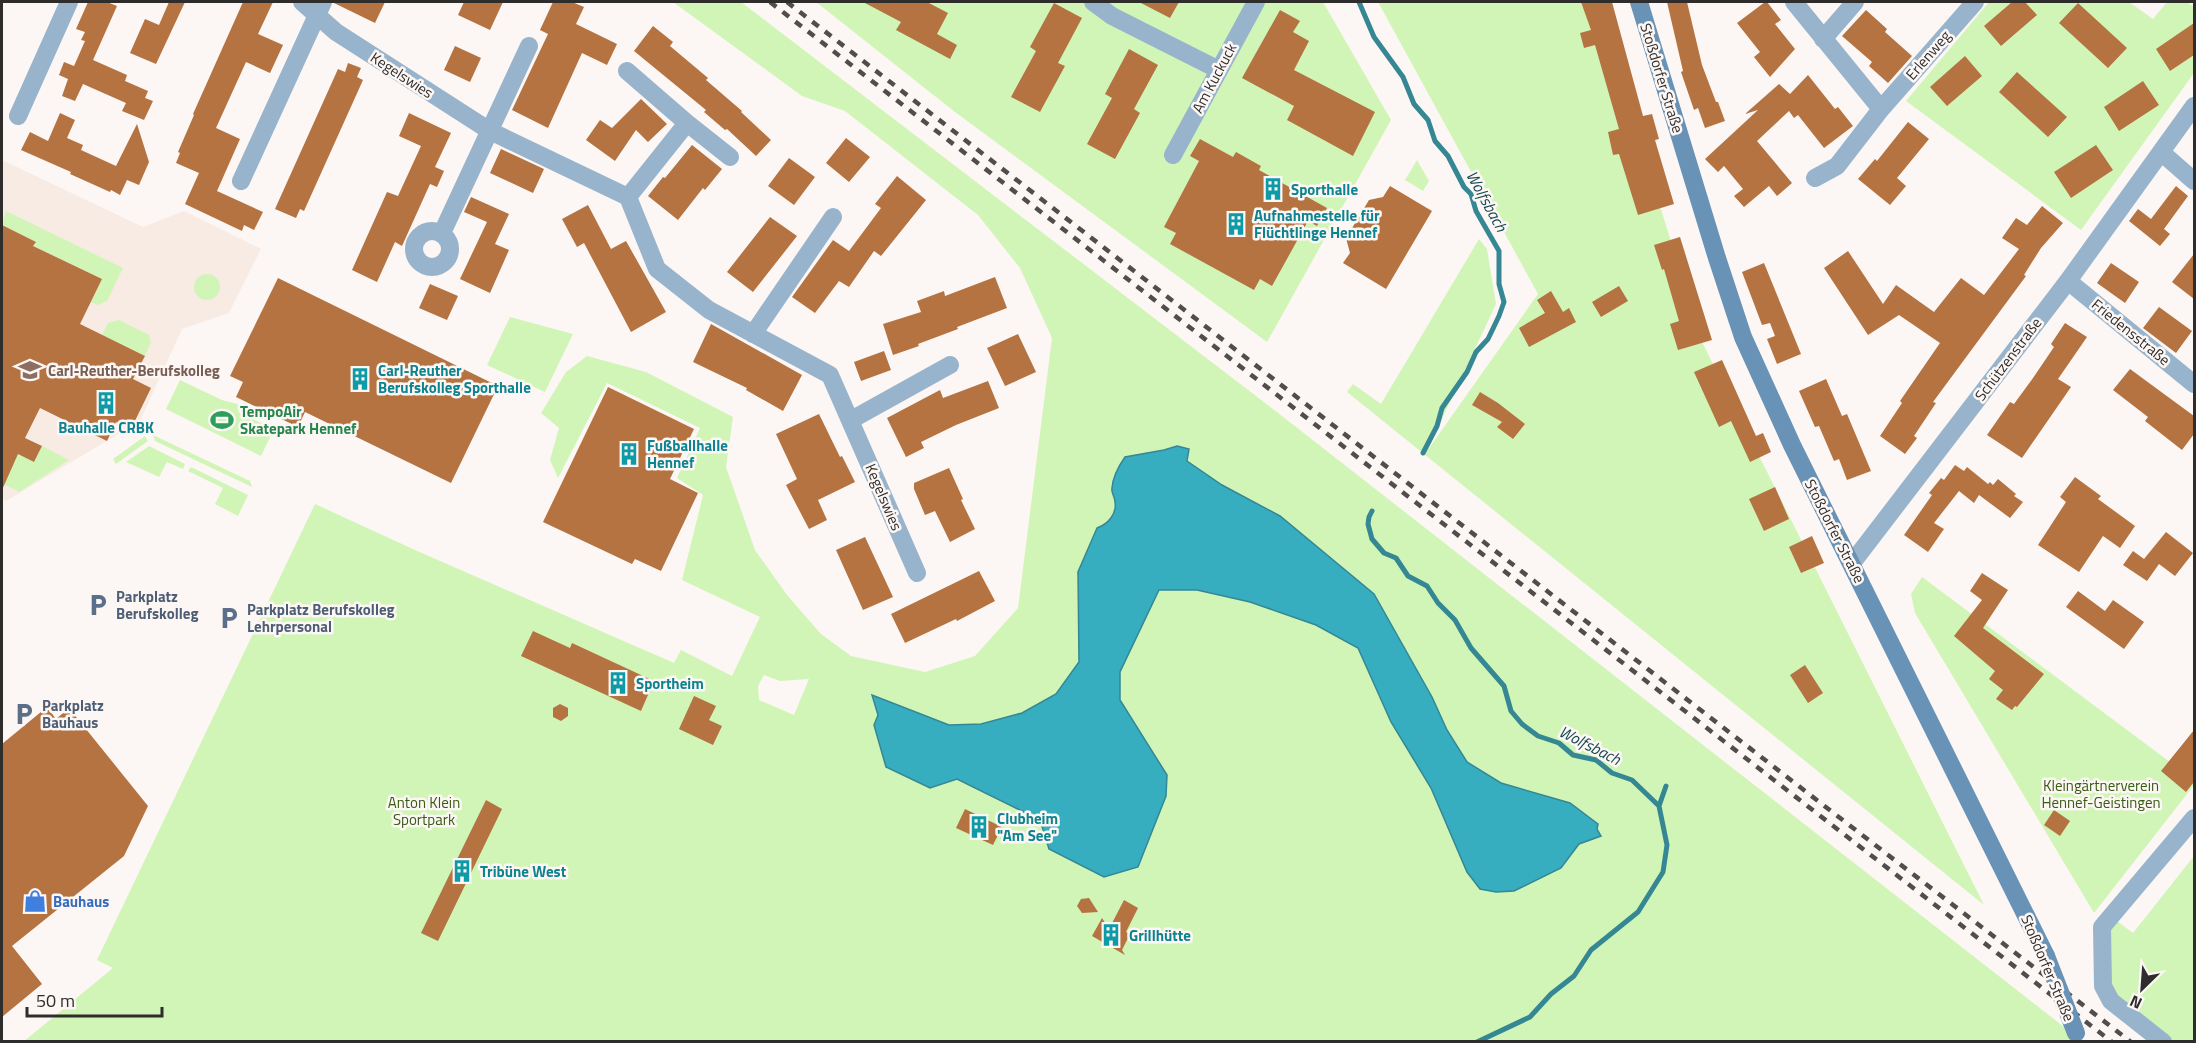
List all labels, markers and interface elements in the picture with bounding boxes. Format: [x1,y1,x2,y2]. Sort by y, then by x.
street label: Stoßdorfer Straße [1634,20,1690,136]
street label: Erlenweg [1900,25,1956,85]
street label: Am Kuckuck [1186,39,1242,117]
street label: Kegelswies [366,46,438,104]
water label: Wolfsbach [1460,166,1514,237]
building icon: Sporthalle [1260,176,1286,202]
place label: Sporthalle [1291,178,1358,201]
place label: Aufnahmestelle für Flüchtlinge Hennef [1254,204,1380,244]
building icon: Aufnahmestelle für Flüchtlinge Hennef [1223,211,1249,237]
street label: Friedensstraße [2087,293,2175,371]
street label: Schützenstraße [1969,312,2047,406]
school or university icon: Carl-Reuther-Berufskolleg [17,357,43,383]
place label: Carl-Reuther-Berufskolleg [48,359,220,382]
place label: Carl-Reuther Berufskolleg Sporthalle [378,359,531,399]
building icon: Carl-Reuther Berufskolleg Sporthalle [347,366,373,392]
building icon: Bauhalle CRBK [93,390,119,416]
place label: TempoAir Skatepark Hennef [240,400,357,440]
sports icon: TempoAir Skatepark Hennef [209,407,235,433]
place label: Bauhalle CRBK [58,416,154,439]
place label: Fußballhalle Hennef [647,434,728,474]
building icon: Fußballhalle Hennef [616,441,642,467]
street label: Kegelswies [860,460,908,534]
street label: Stoßdorfer Straße [1799,475,1871,587]
place label: Parkplatz Berufskolleg [116,585,198,625]
parking icon: Parkplatz Berufskolleg [85,592,111,618]
place label: Parkplatz Berufskolleg Lehrpersonal [247,598,395,638]
parking icon: Parkplatz Berufskolleg Lehrpersonal [216,605,242,631]
building icon: Sportheim [605,670,631,696]
place label: Sportheim [636,672,704,695]
place label: Parkplatz Bauhaus [42,694,104,734]
parking icon: Parkplatz Bauhaus [11,701,37,727]
water label: Wolfsbach [1555,719,1626,771]
park label: Kleingärtnerverein Hennef-Geistingen [2041,774,2161,814]
park label: Anton Klein Sportpark [388,791,460,831]
place label: Clubheim "Am See" [997,807,1058,847]
building icon: Clubheim "Am See" [966,814,992,840]
building icon: Tribüne West [449,858,475,884]
place label: Tribüne West [480,860,567,883]
shop icon: Bauhaus [22,888,48,914]
place label: Bauhaus [53,890,109,913]
street label: Stoßdorfer Straße [2015,911,2081,1025]
building icon: Grillhütte [1098,922,1124,948]
place label: Grillhütte [1129,924,1191,947]
north arrow [2112,959,2172,1019]
scale bar [27,980,162,1018]
text: 50 m [36,987,75,1014]
text: N [2126,989,2146,1016]

